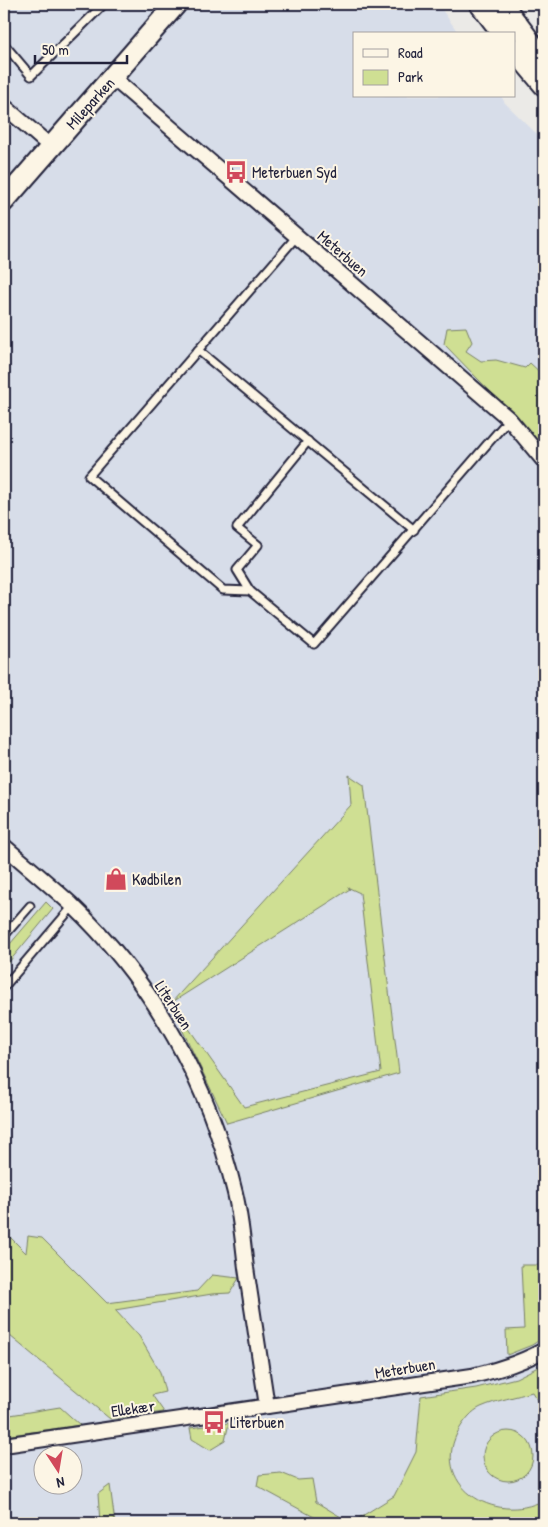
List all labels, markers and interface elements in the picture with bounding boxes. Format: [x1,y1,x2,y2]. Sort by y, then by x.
scale bar [35,32,128,64]
legend [353,32,516,98]
text: 50 m [42,39,69,60]
text: Road [398,42,423,63]
text: Park [398,66,423,87]
street label: Mileparken [61,72,119,134]
bus stop icon: Meterbuen Syd [223,159,249,185]
place label: Meterbuen Syd [252,161,337,183]
street label: Meterbuen [313,225,373,281]
shop icon: Kødbilen [103,866,129,892]
place label: Kødbilen [132,868,181,890]
street label: Literbuen [150,976,198,1034]
street label: Meterbuen [373,1352,437,1384]
street label: Ellekær [110,1394,156,1422]
bus stop icon: Literbuen [201,1409,227,1435]
place label: Literbuen [230,1411,284,1433]
north arrow [32,1444,82,1494]
text: N [55,1473,66,1493]

